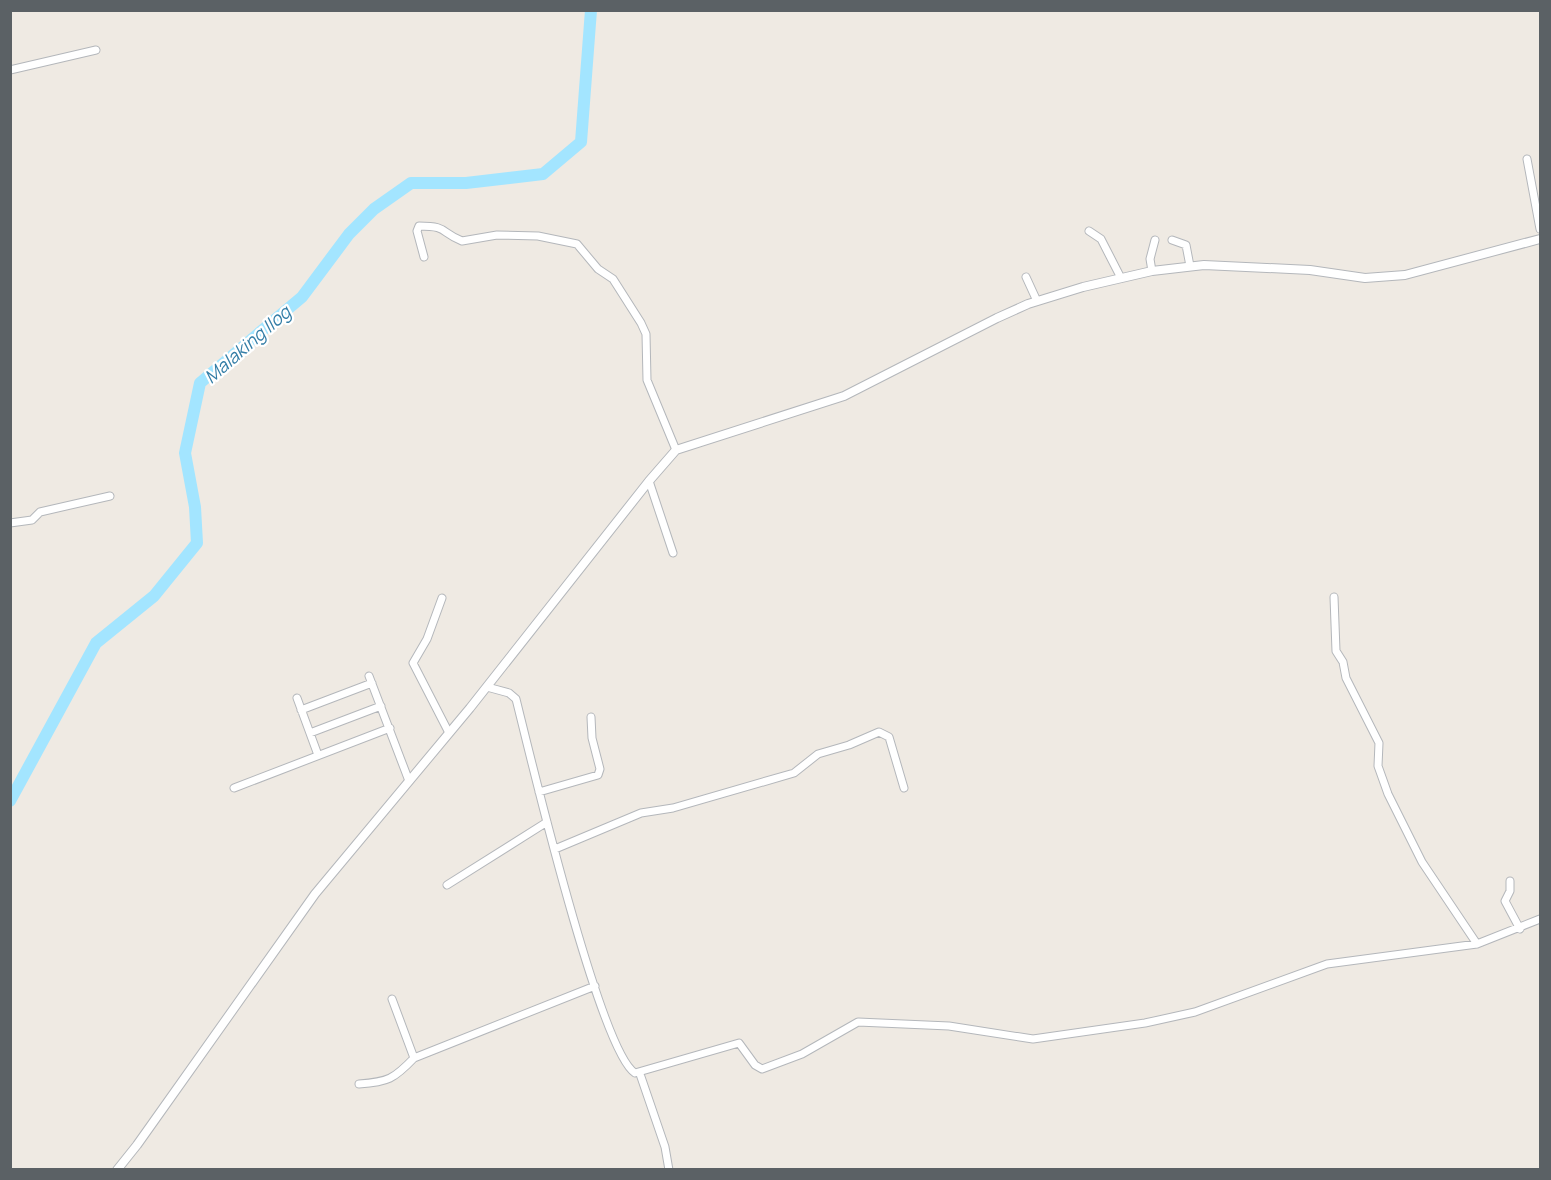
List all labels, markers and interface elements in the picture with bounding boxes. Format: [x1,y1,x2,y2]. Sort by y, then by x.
water label: Malaking Ilog [199,299,296,388]

